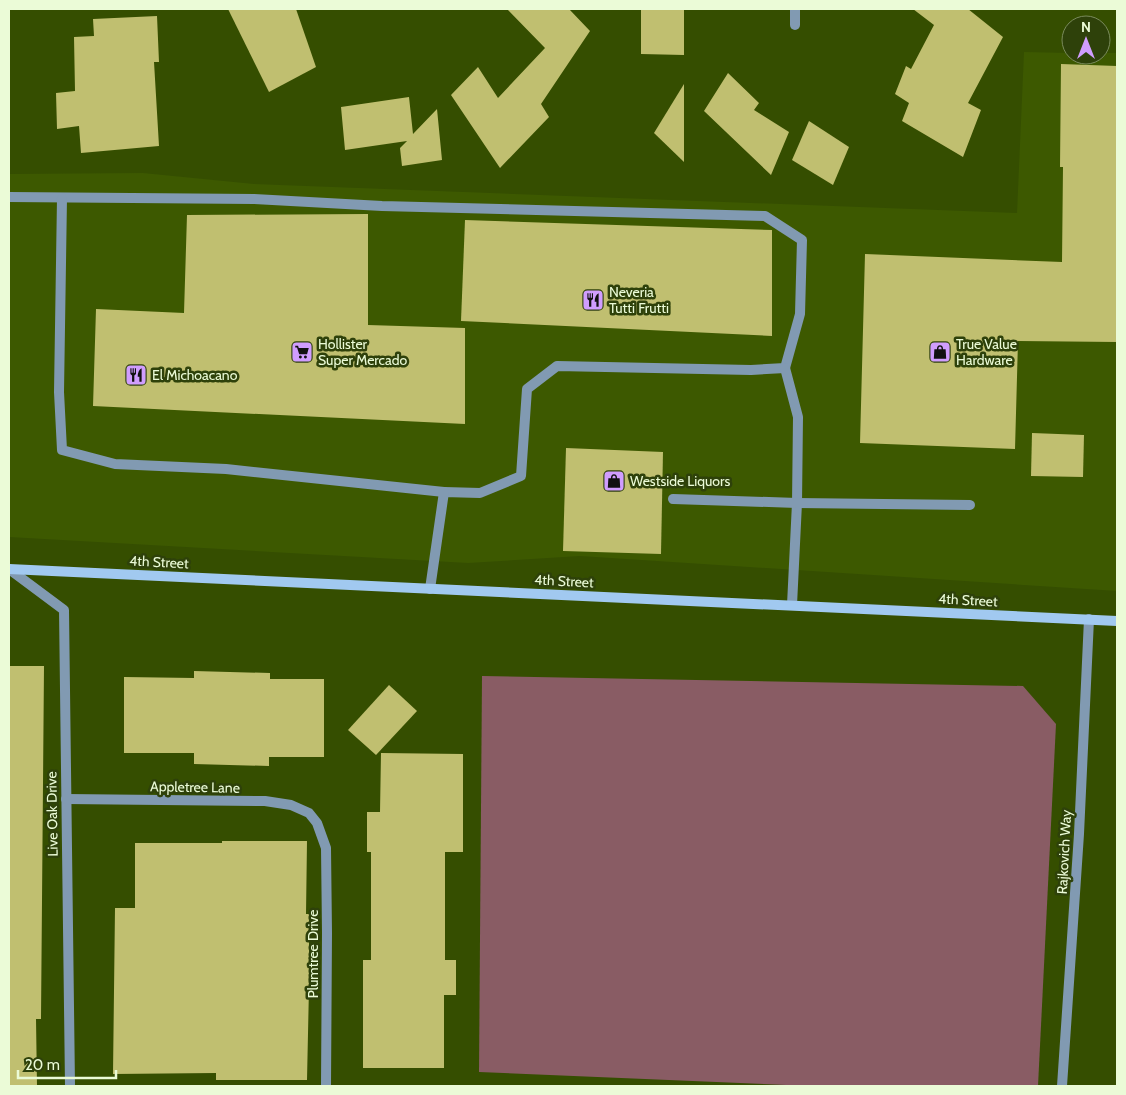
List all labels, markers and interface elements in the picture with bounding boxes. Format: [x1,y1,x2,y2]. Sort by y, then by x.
north arrow [1061,15,1111,65]
text: N [1081,18,1091,36]
place label: Neveria Tutti Frutti [609,283,669,317]
restaurant icon: Neveria Tutti Frutti [581,288,605,312]
place label: Hollister Super Mercado [318,335,407,369]
place label: True Value Hardware [956,335,1017,369]
supermarket icon: Hollister Super Mercado [290,340,314,364]
shop icon: True Value Hardware [928,340,952,364]
restaurant icon: El Michoacano [124,363,148,387]
place label: El Michoacano [152,366,238,384]
shop icon: Westside Liquors [602,469,626,493]
place label: Westside Liquors [630,472,730,490]
street label: 4th Street [129,551,189,573]
street label: 4th Street [534,570,594,592]
street label: 4th Street [938,589,998,611]
street label: Live Oak Drive [42,771,62,857]
street label: Appletree Lane [150,777,240,797]
street label: Rajkovich Way [1053,809,1075,895]
street label: Plumtree Drive [304,910,322,998]
scale bar [18,1048,115,1080]
text: 20 m [25,1056,60,1074]

